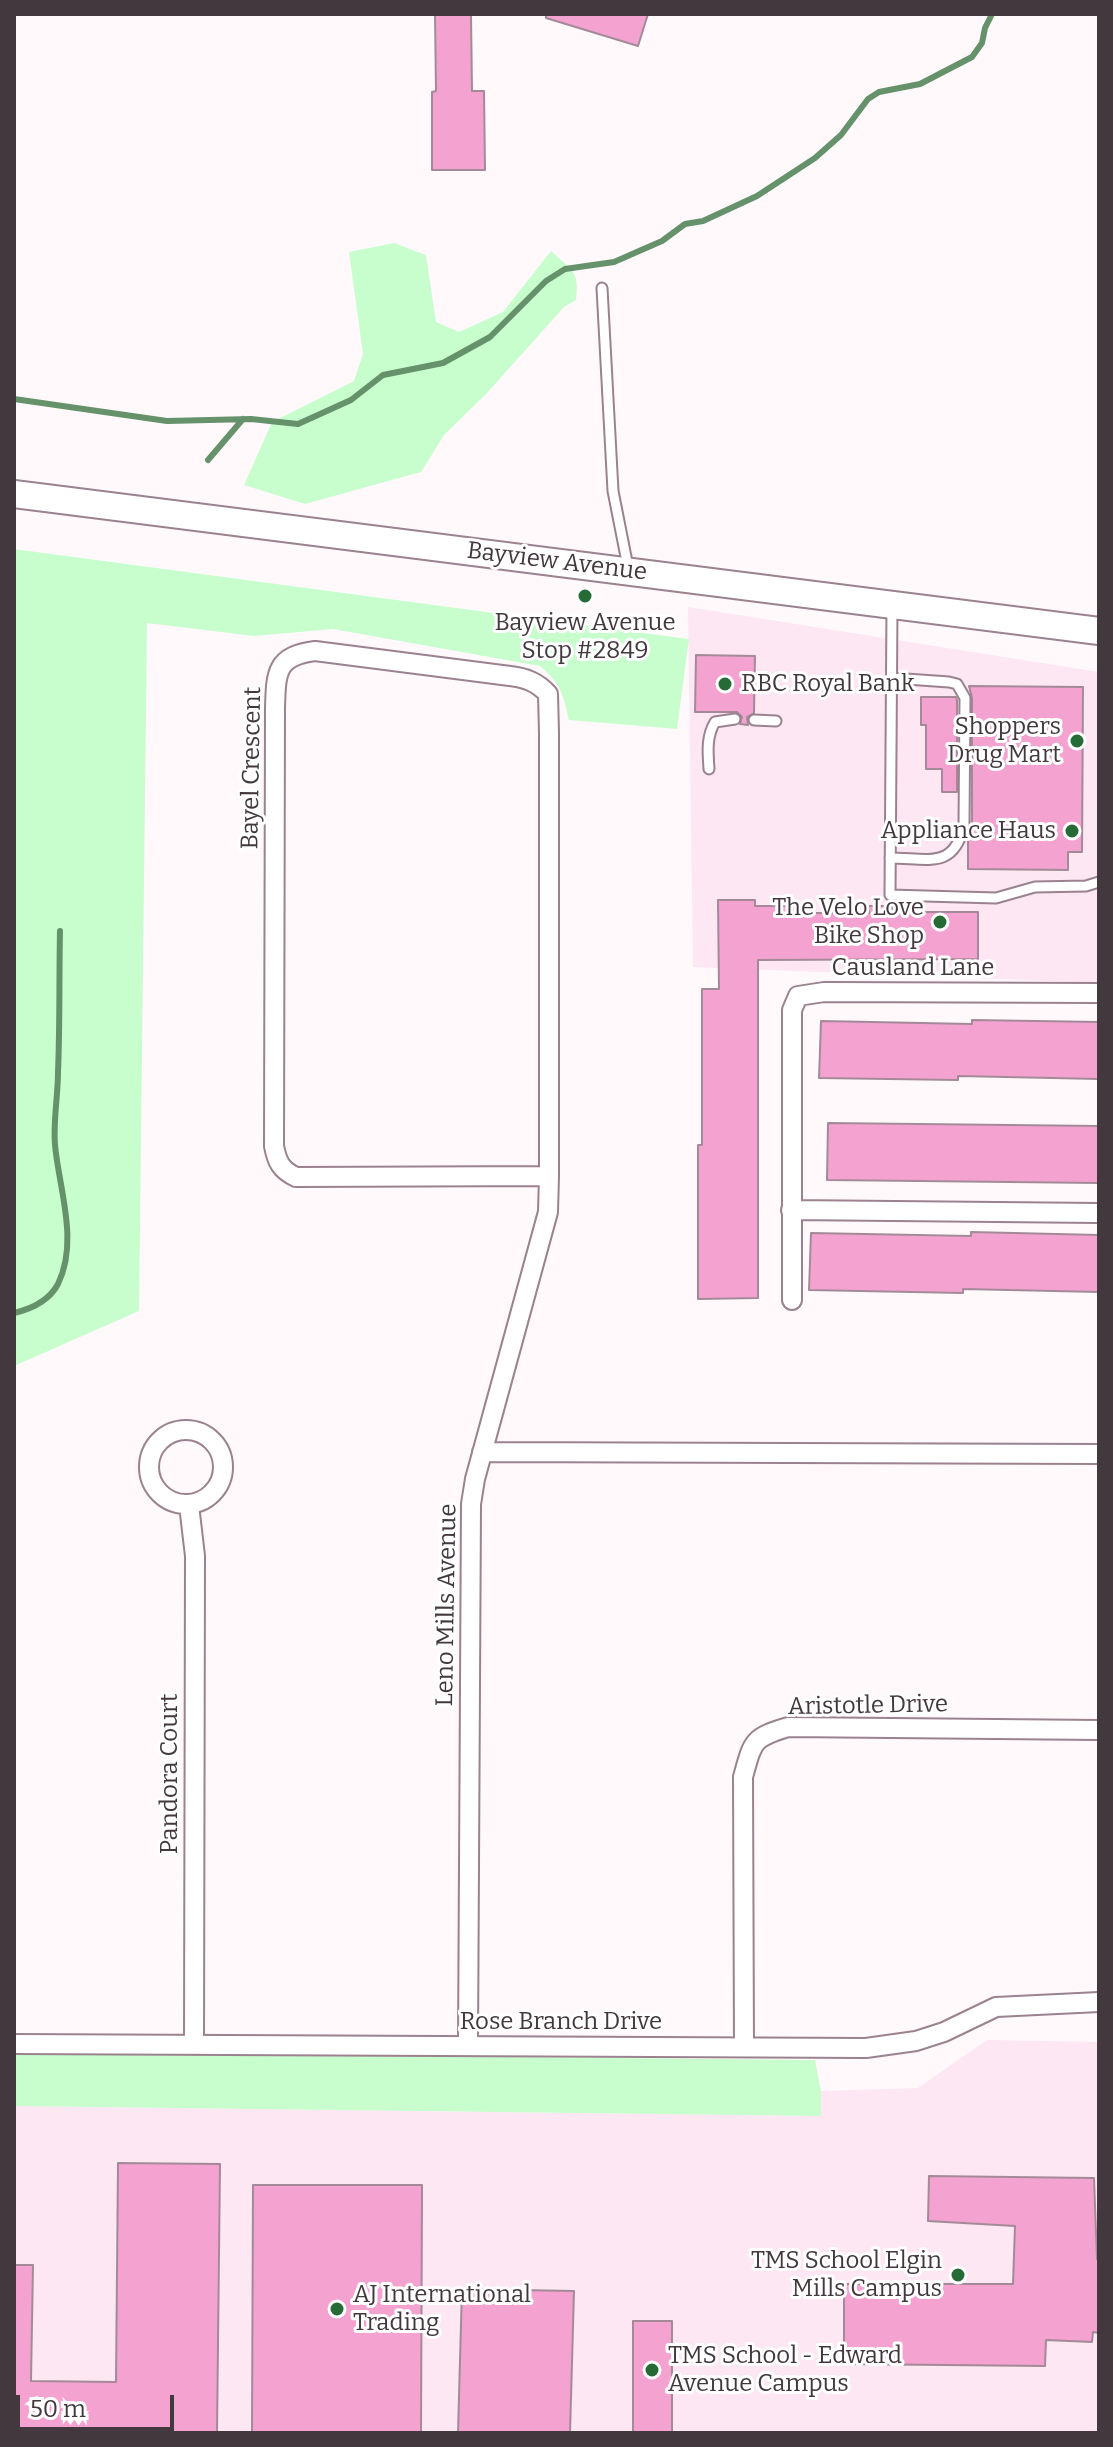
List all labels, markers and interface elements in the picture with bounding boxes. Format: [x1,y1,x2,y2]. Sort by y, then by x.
street label: Bayview Avenue [465,537,649,587]
marker: Bayview Avenue Stop #2849 [576,587,594,605]
place label: Bayview Avenue Stop #2849 [494,609,676,665]
place label: RBC Royal Bank [741,670,915,698]
marker: RBC Royal Bank [716,675,734,693]
street label: Bayel Crescent [236,686,268,850]
place label: Shoppers Drug Mart [947,713,1061,769]
marker: Shoppers Drug Mart [1068,732,1086,750]
place label: Appliance Haus [881,817,1056,845]
marker: Appliance Haus [1063,822,1081,840]
place label: The Velo Love Bike Shop [772,894,924,950]
marker: The Velo Love Bike Shop [931,913,949,931]
street label: Causland Lane [832,954,994,982]
street label: Leno Mills Avenue [431,1503,463,1707]
street label: Aristotle Drive [788,1690,948,1722]
street label: Pandora Court [156,1694,184,1854]
street label: Rose Branch Drive [460,2008,662,2036]
place label: TMS School Elgin Mills Campus [751,2247,942,2303]
marker: TMS School Elgin Mills Campus [949,2266,967,2284]
place label: AJ International Trading [353,2281,531,2337]
marker: AJ International Trading [328,2300,346,2318]
place label: TMS School - Edward Avenue Campus [668,2342,902,2398]
marker: TMS School - Edward Avenue Campus [643,2361,661,2379]
scale bar [20,2379,178,2429]
text: 50 m [30,2395,86,2423]

